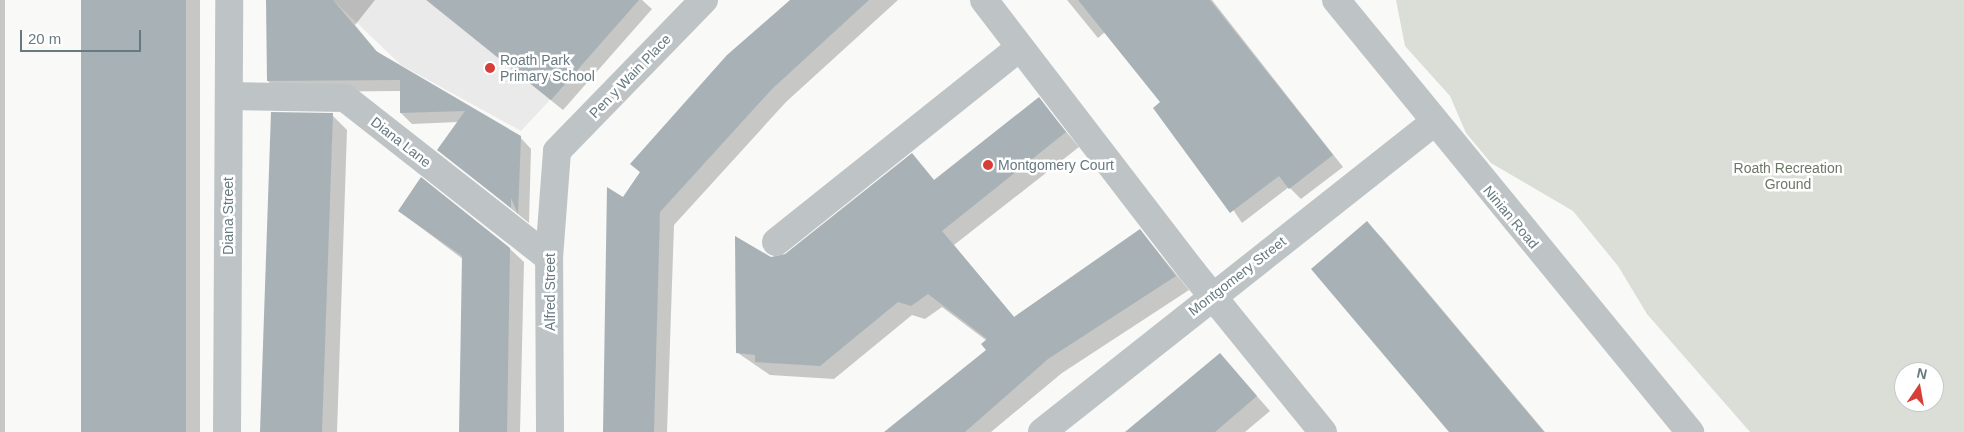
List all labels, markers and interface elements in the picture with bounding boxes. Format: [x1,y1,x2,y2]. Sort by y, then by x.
scale bar [22,20,144,52]
text: 20 m [28,30,61,47]
street label: Pen y Wain Place [586,31,674,121]
place label: Roath Park Primary School [500,52,595,84]
marker: Roath Park Primary School [484,62,496,74]
street label: Diana Lane [368,113,434,171]
place label: Montgomery Court [998,157,1114,173]
marker: Montgomery Court [982,159,994,171]
park label: Roath Recreation Ground [1734,160,1842,192]
street label: Diana Street [220,177,236,255]
street label: Ninian Road [1480,182,1542,252]
street label: Montgomery Street [1185,233,1289,319]
street label: Alfred Street [542,253,558,331]
north arrow [1894,362,1944,412]
text: N [1915,364,1929,382]

